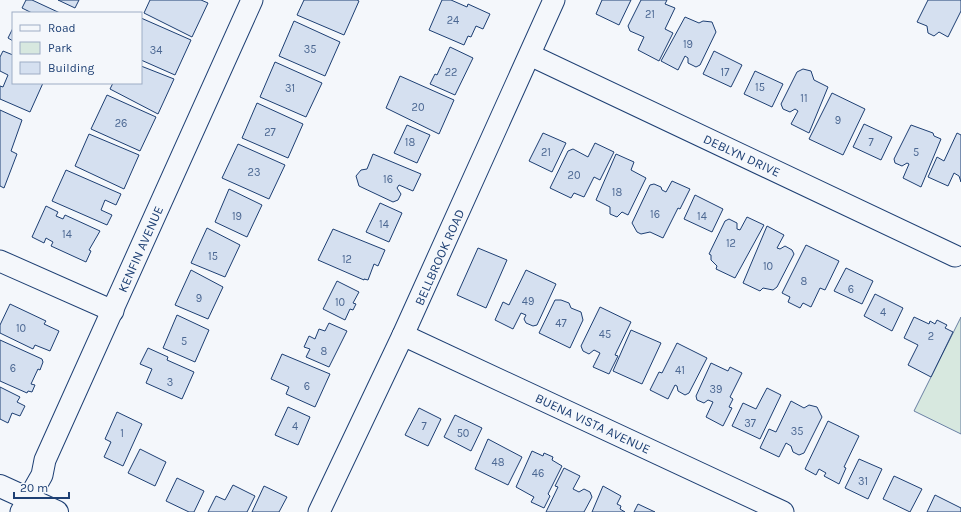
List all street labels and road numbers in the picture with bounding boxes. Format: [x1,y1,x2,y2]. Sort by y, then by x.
street label: DEBLYN DRIVE [701,131,783,180]
street label: KENFIN AVENUE [115,204,166,295]
street label: BELLBROOK ROAD [412,207,467,308]
street label: BUENA VISTA AVENUE [533,390,653,457]

